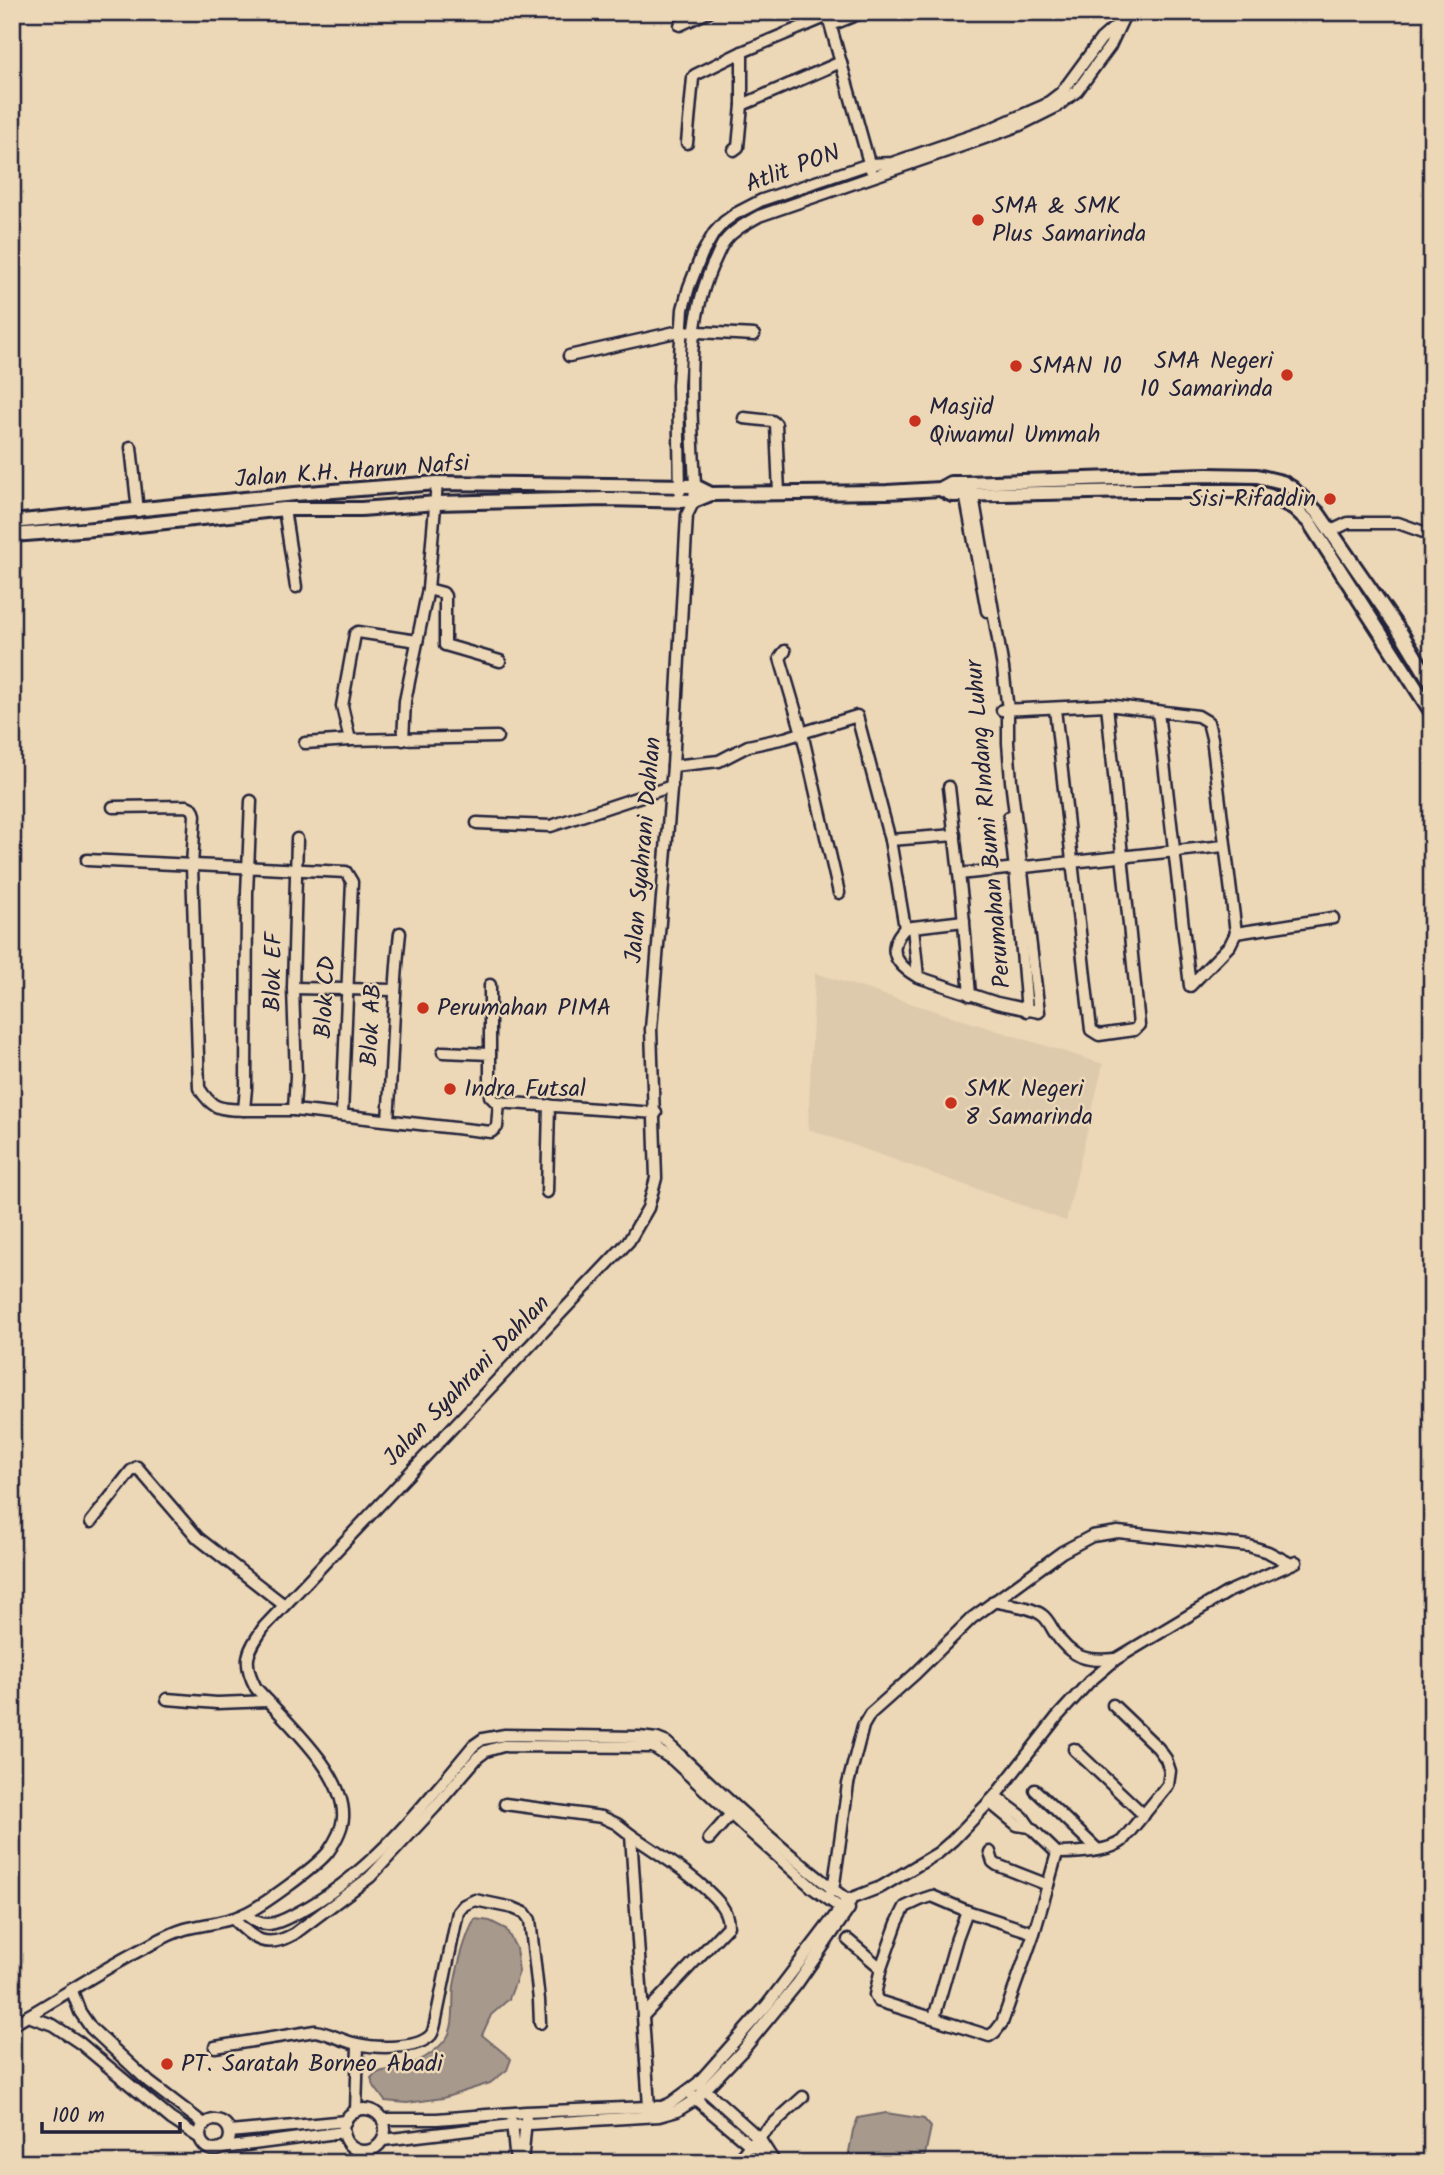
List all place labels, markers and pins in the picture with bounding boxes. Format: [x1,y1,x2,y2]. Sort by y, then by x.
place label: SMA & SMK Plus Samarinda [992,187,1146,254]
marker: SMA & SMK Plus Samarinda [970,212,986,228]
place label: SMA Negeri 10 Samarinda [1140,342,1274,409]
place label: SMAN 10 [1030,347,1122,386]
marker: SMAN 10 [1008,358,1024,374]
marker: SMA Negeri 10 Samarinda [1279,367,1295,383]
place label: Masjid Qiwamul Ummah [929,388,1100,455]
marker: Masjid Qiwamul Ummah [907,413,923,429]
place label: Sisi Rifaddin [1190,480,1316,519]
marker: Sisi Rifaddin [1322,491,1338,507]
place label: Perumahan PIMA [437,989,611,1028]
marker: Perumahan PIMA [415,1000,431,1016]
place label: Indra Futsal [464,1070,586,1109]
place label: SMK Negeri 8 Samarinda [965,1070,1093,1137]
marker: Indra Futsal [442,1081,458,1097]
marker: SMK Negeri 8 Samarinda [943,1095,959,1111]
place label: PT. Saratah Borneo Abadi [181,2045,444,2084]
marker: PT. Saratah Borneo Abadi [159,2056,175,2072]

